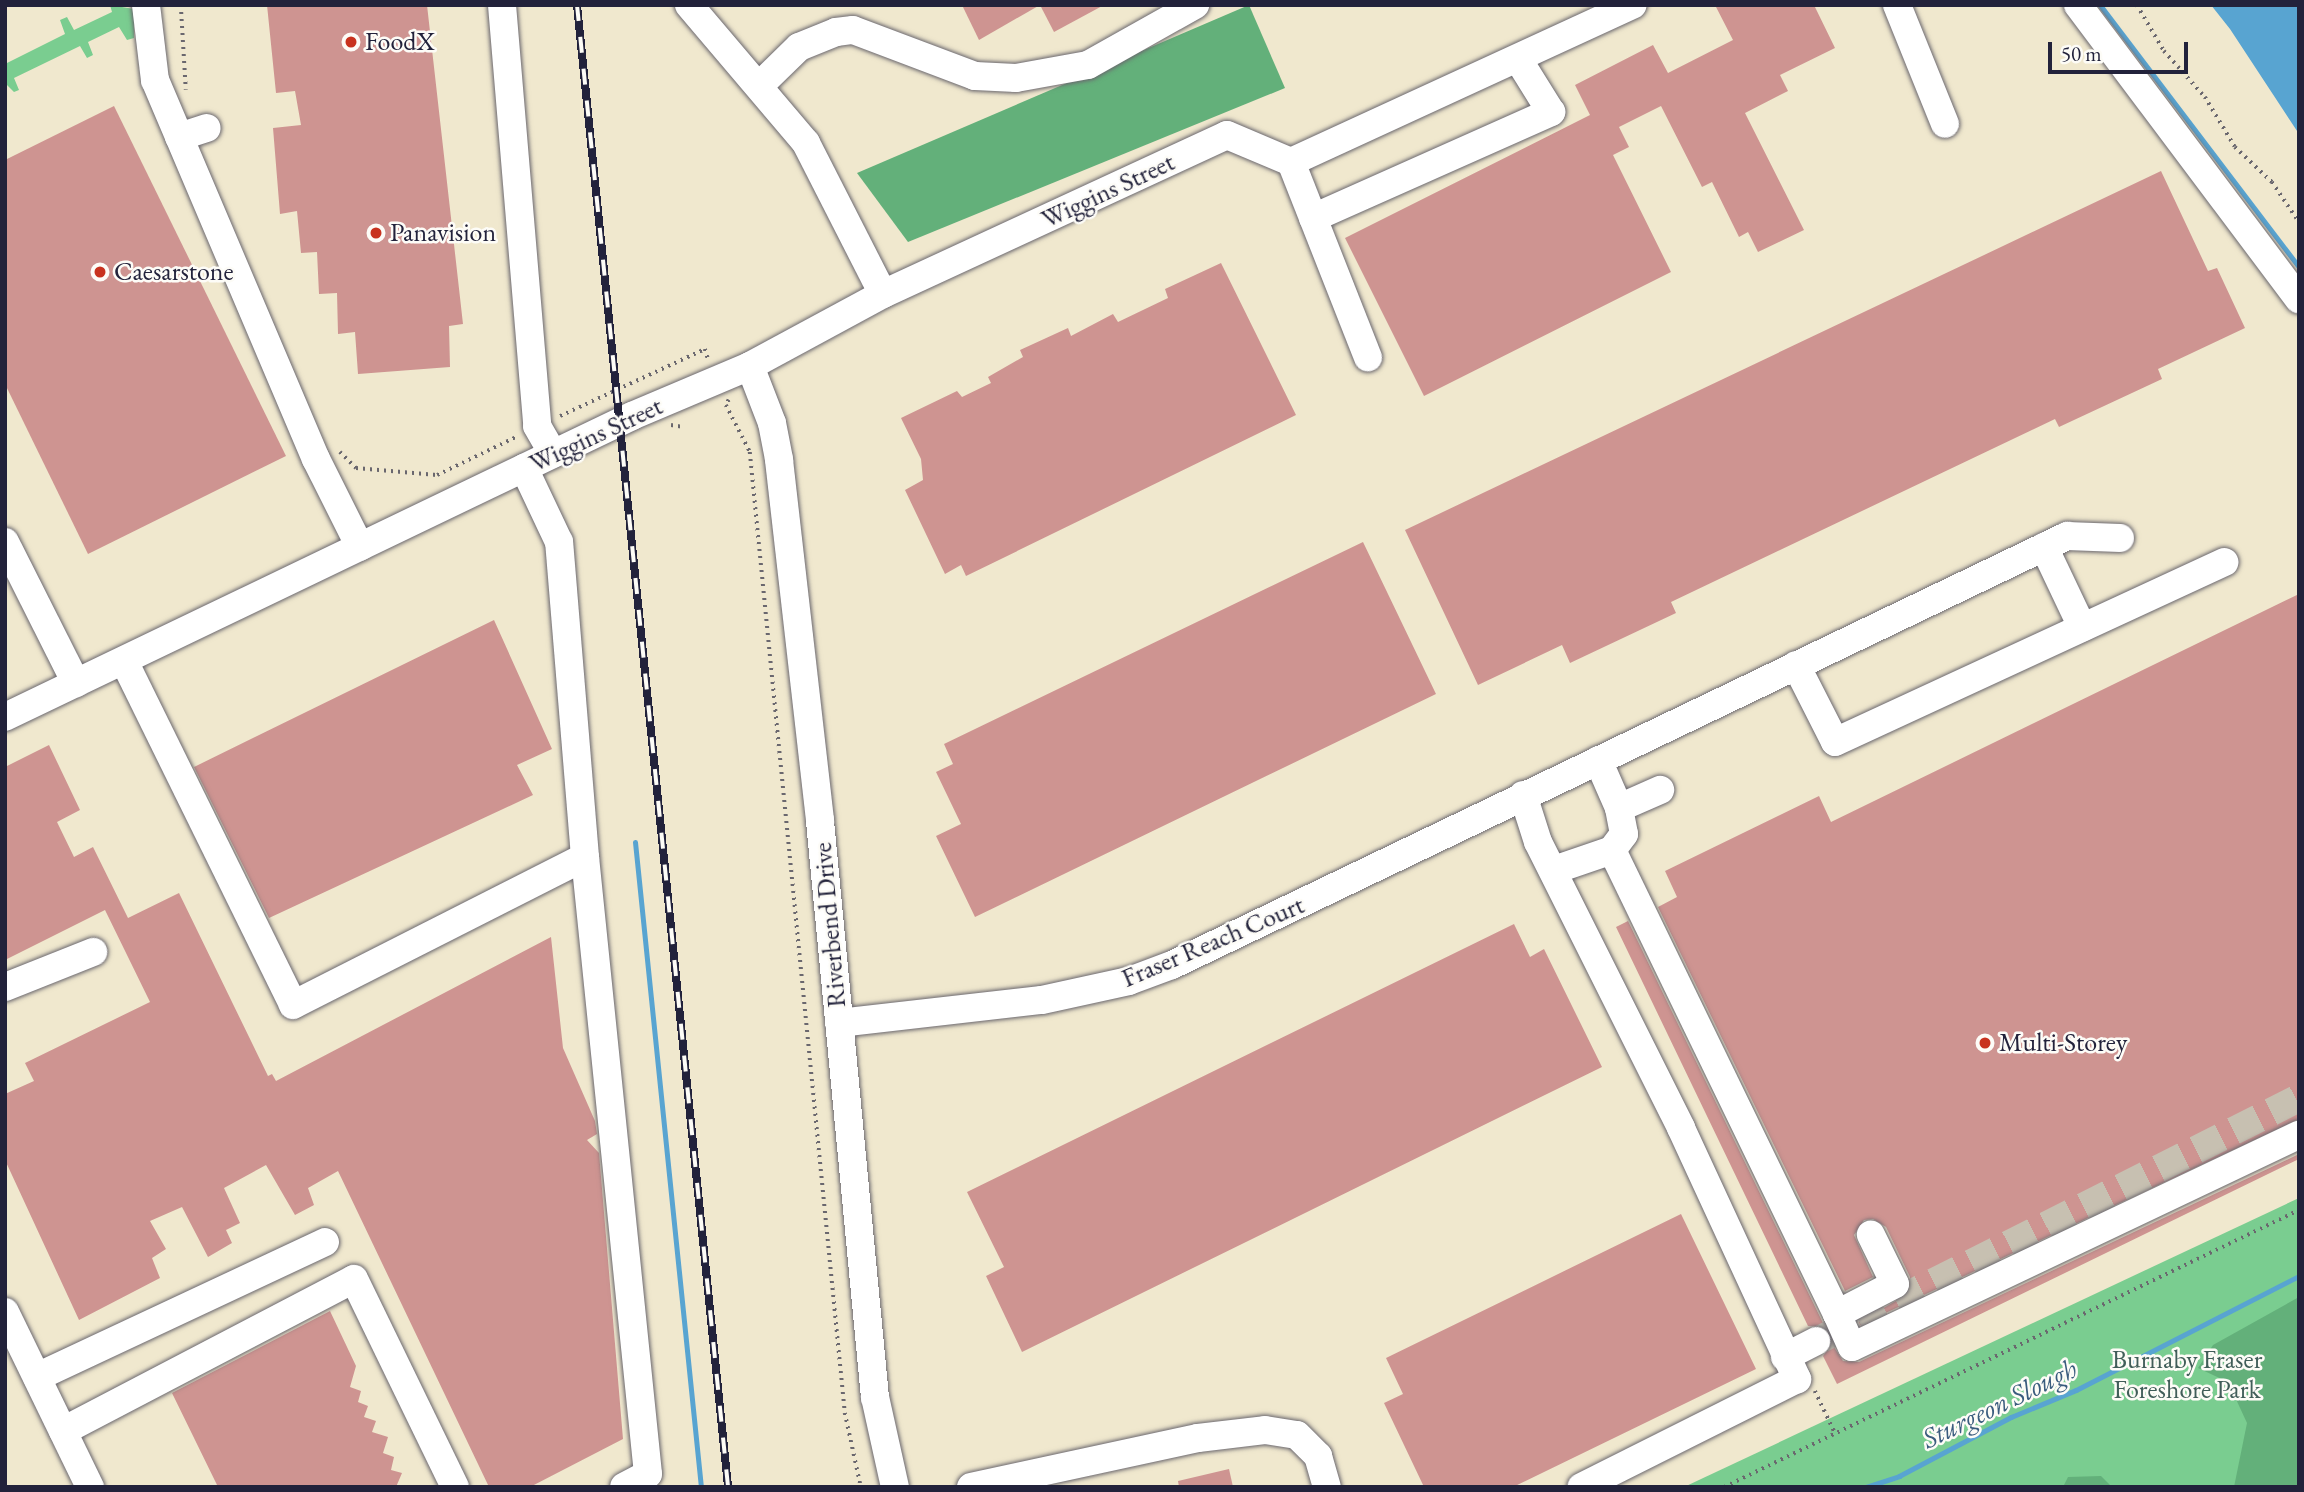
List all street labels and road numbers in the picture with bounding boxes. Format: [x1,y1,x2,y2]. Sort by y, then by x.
street label: Wiggins Street [1037,147,1179,235]
street label: Wiggins Street [525,391,667,479]
street label: Riverbend Drive [807,841,853,1009]
street label: Fraser Reach Court [1117,890,1309,994]

